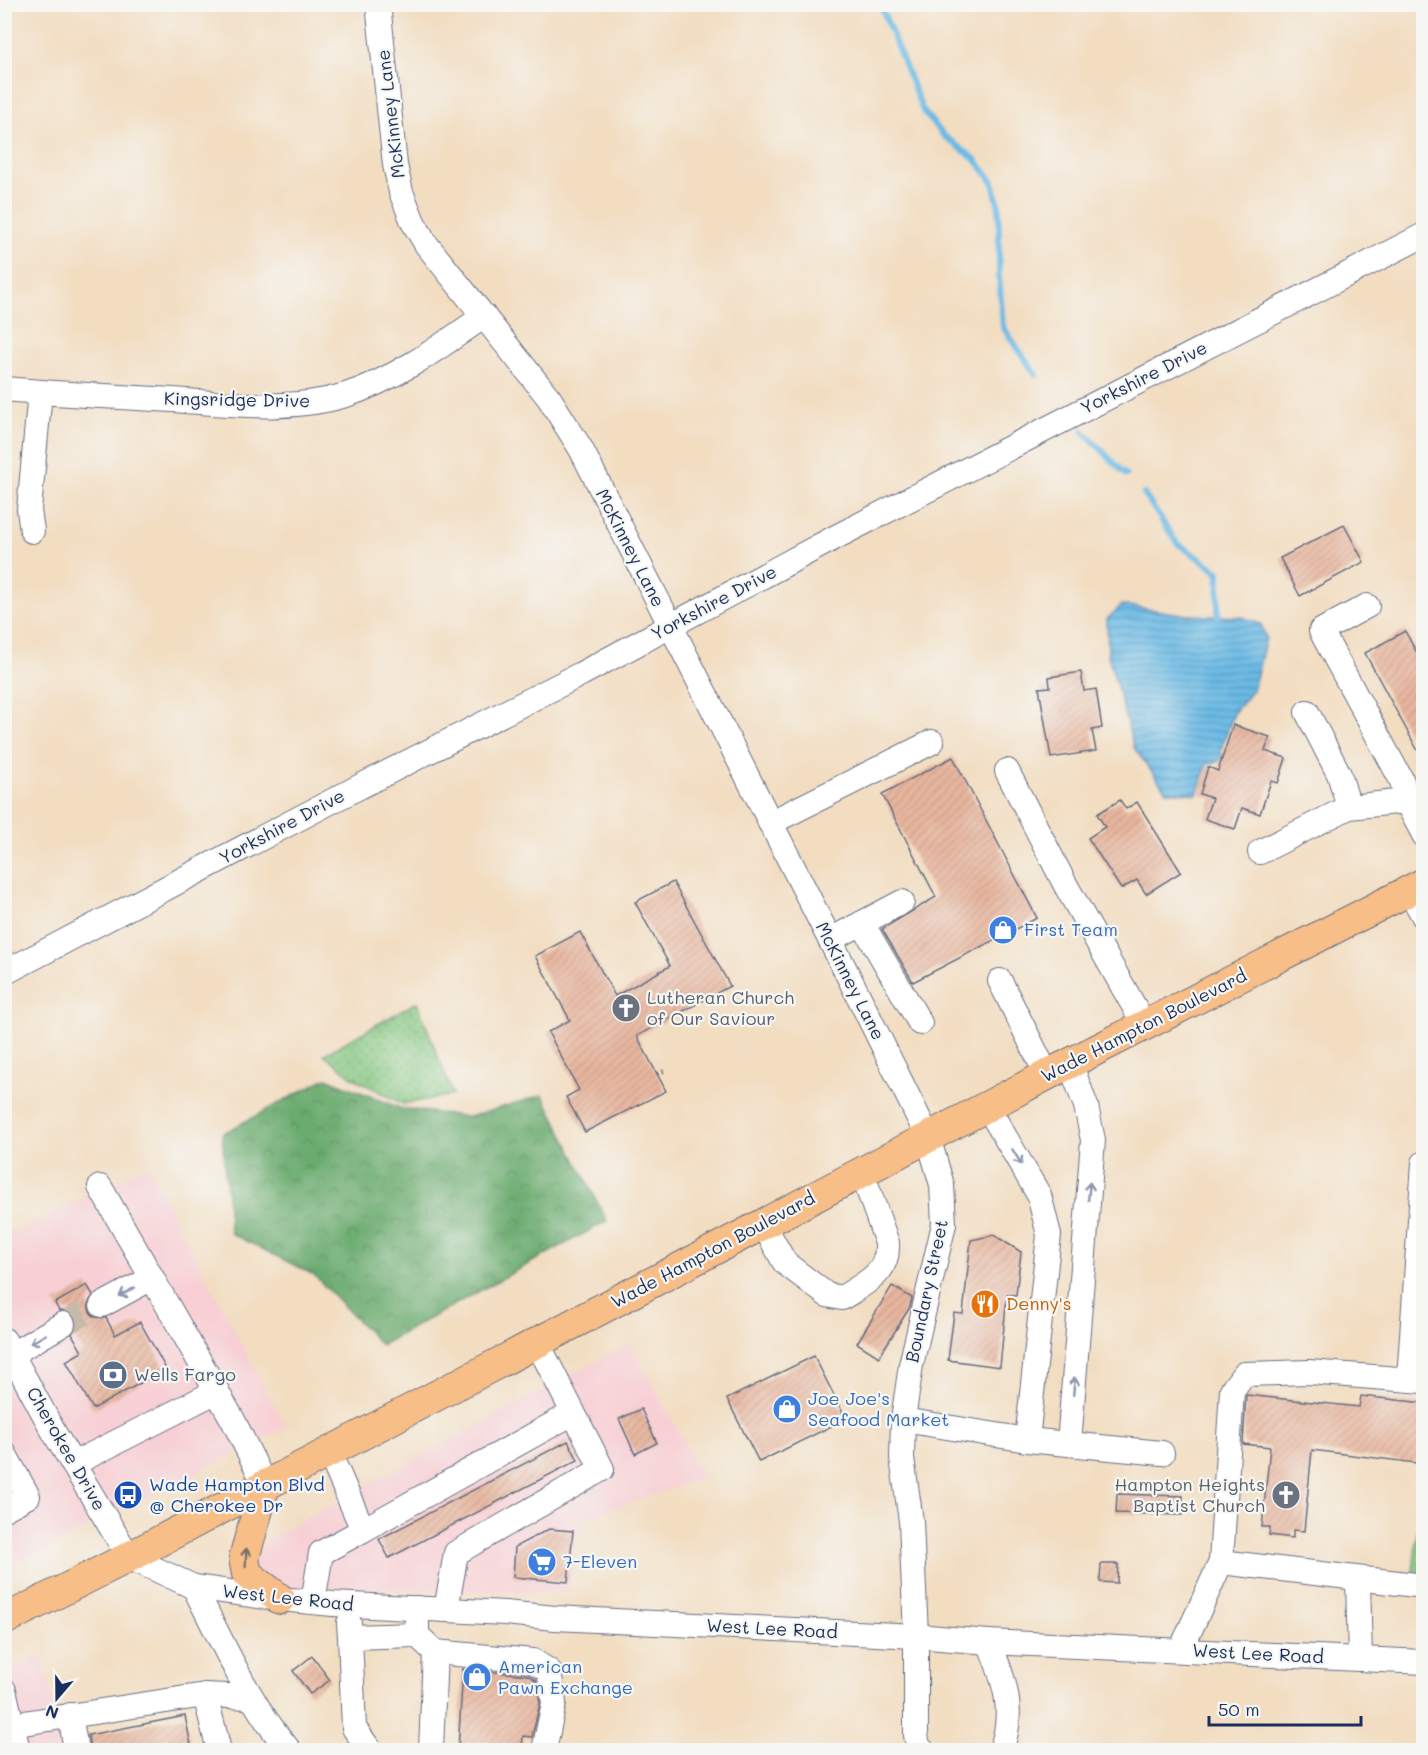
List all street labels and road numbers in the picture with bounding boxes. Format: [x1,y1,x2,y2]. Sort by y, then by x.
street label: McKinney Lane [370,48,410,180]
street label: Yorkshire Drive [1076,335,1211,419]
street label: Kingsridge Drive [164,386,310,412]
street label: McKinney Lane [591,484,671,611]
street label: Yorkshire Drive [647,559,781,645]
street label: Yorkshire Drive [215,783,349,869]
street label: McKinney Lane [811,917,891,1044]
street label: Wade Hampton Boulevard [1037,963,1250,1087]
street label: Wade Hampton Boulevard [606,1185,819,1313]
street label: Boundary Street [899,1217,953,1365]
street label: Cherokee Drive [22,1382,112,1515]
street label: West Lee Road [221,1578,355,1616]
street label: West Lee Road [706,1613,838,1643]
street label: West Lee Road [1192,1638,1324,1668]

